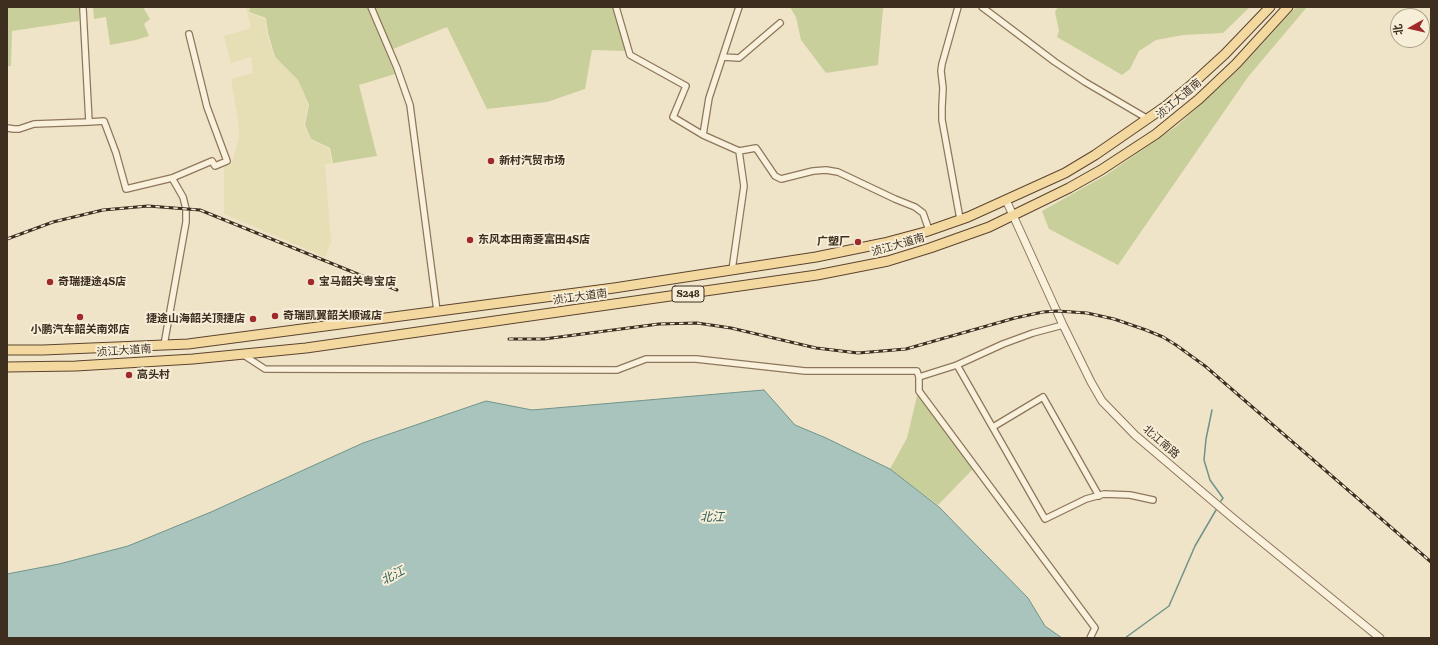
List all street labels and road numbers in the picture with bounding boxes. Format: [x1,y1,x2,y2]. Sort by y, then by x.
street label: 浈江大道南 [1154,76,1204,122]
street label: 浈江大道南 [870,231,926,259]
road number: S248 [672,286,704,302]
street label: 浈江大道南 [552,287,608,307]
street label: 浈江大道南 [96,342,152,360]
street label: 北江南路 [1140,423,1182,461]

